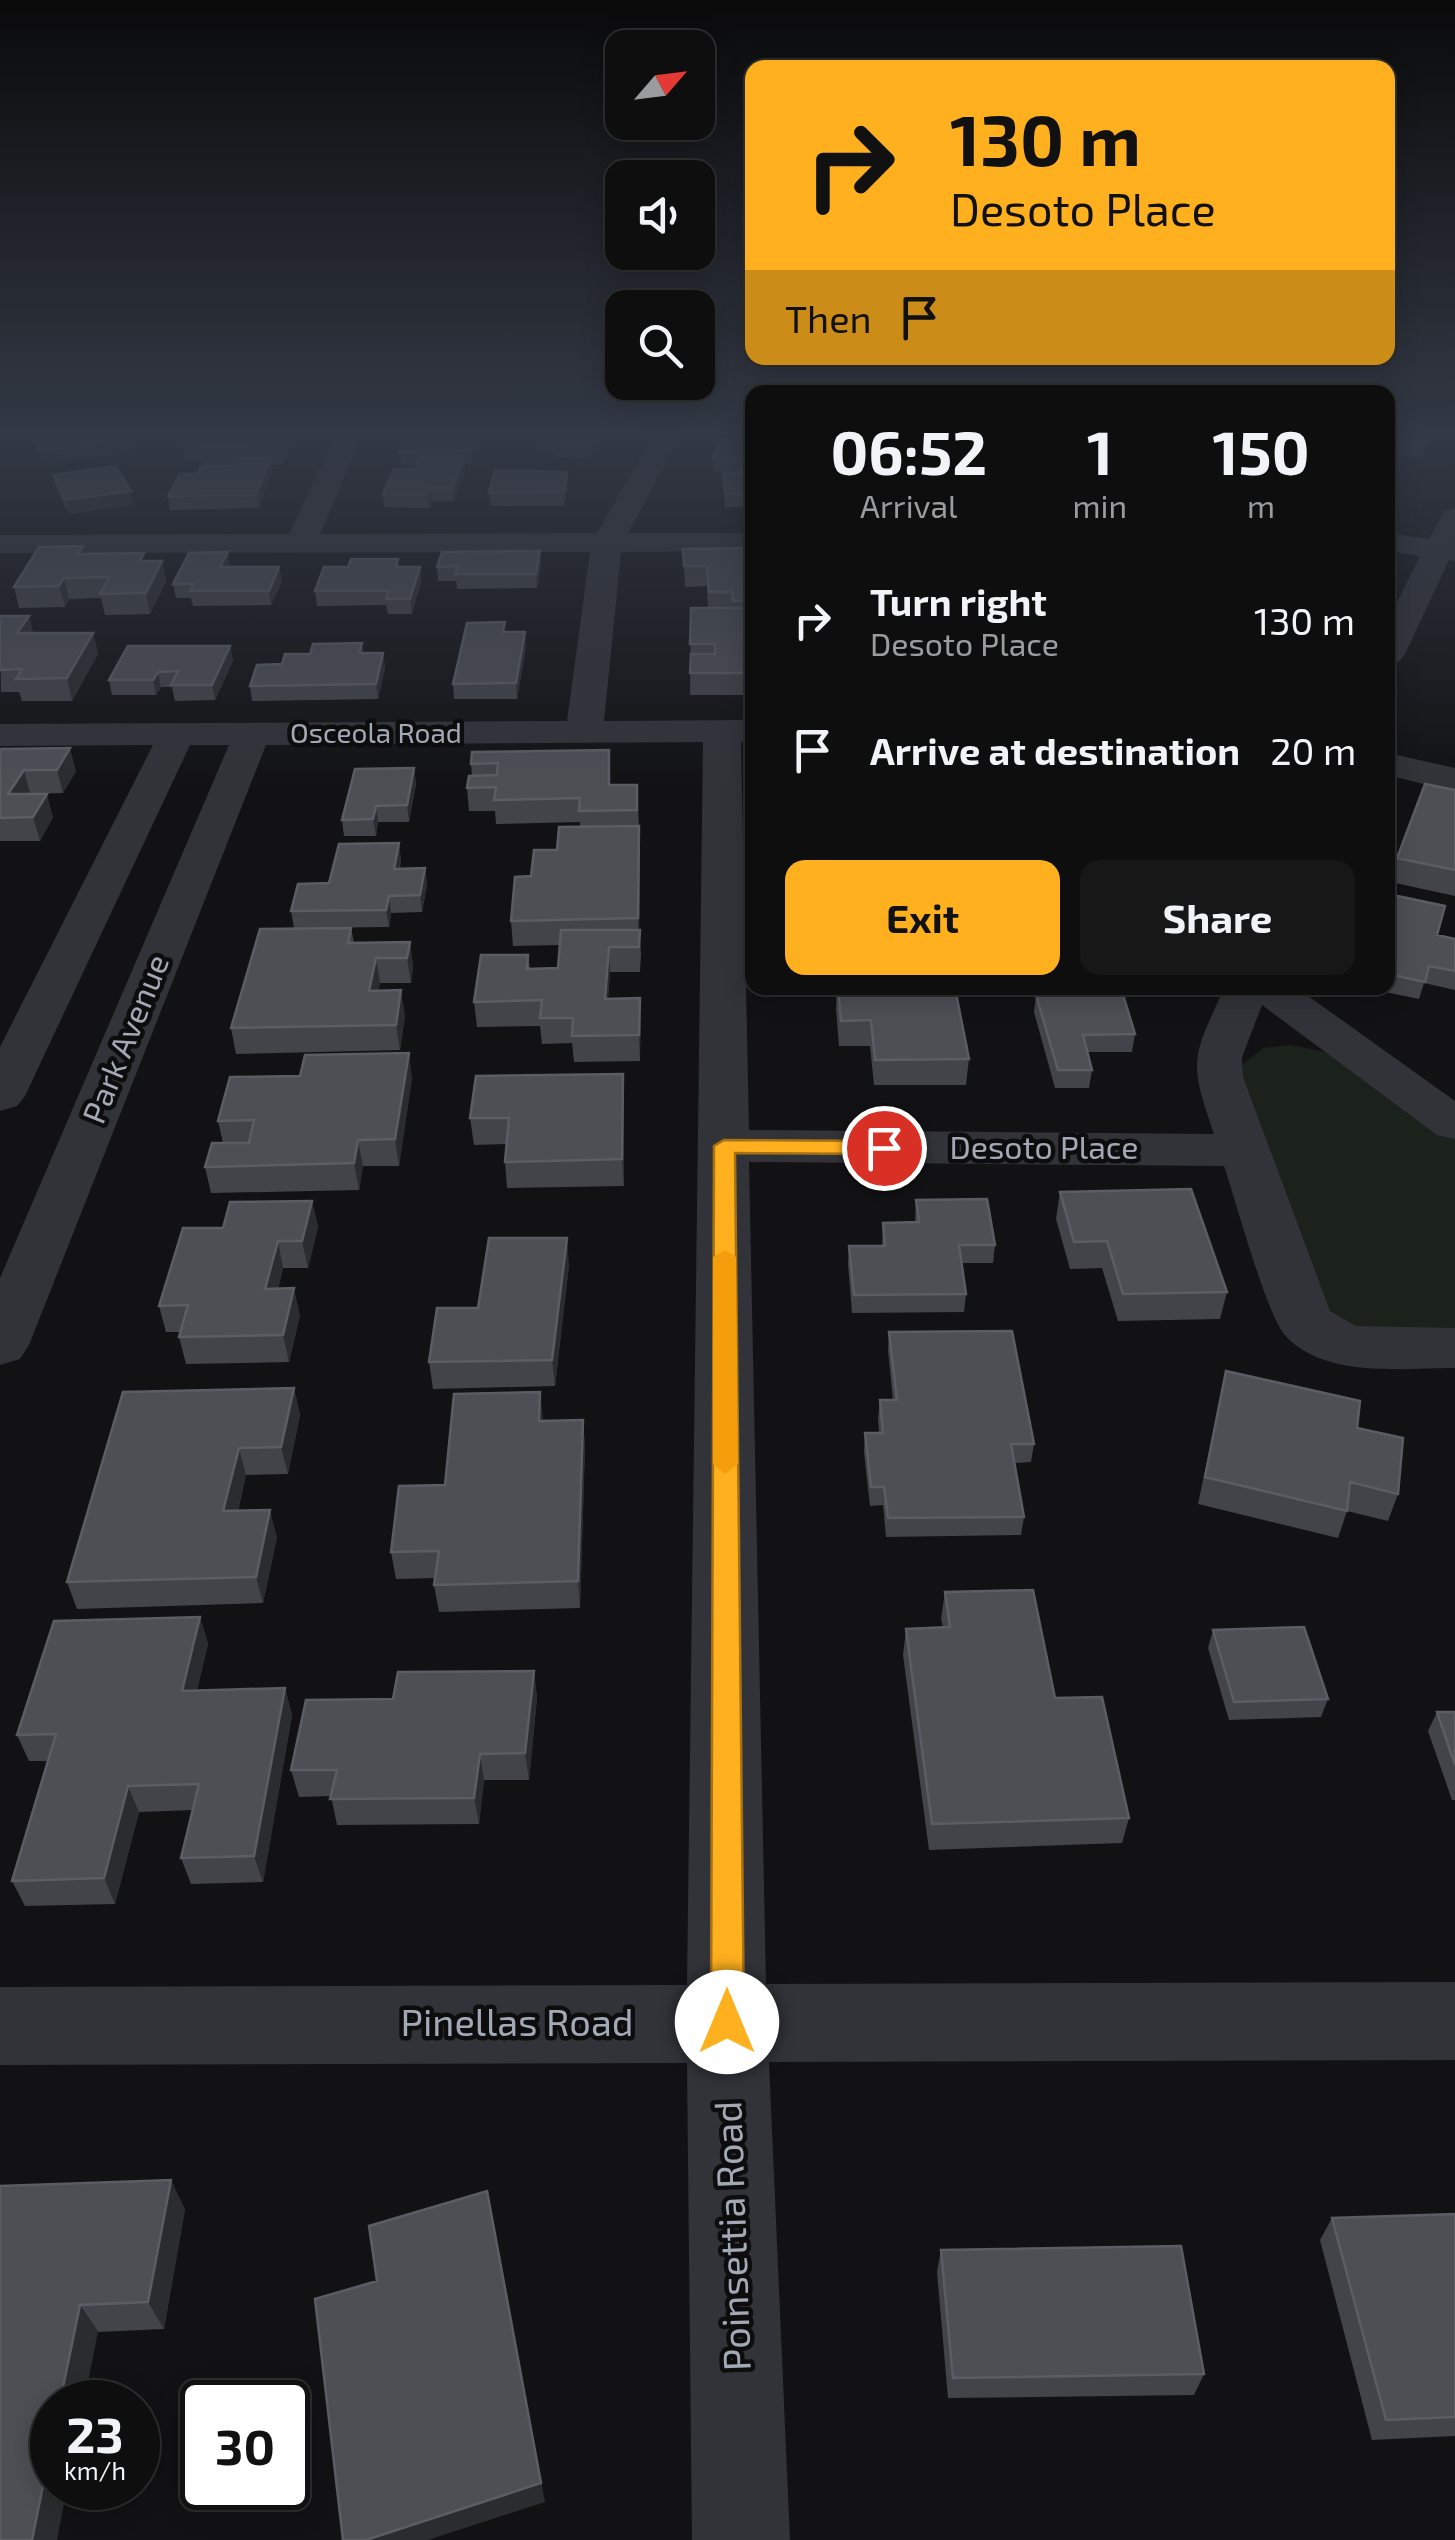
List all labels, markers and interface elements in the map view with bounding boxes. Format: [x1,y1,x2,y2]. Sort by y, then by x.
north arrow [605,30,715,140]
map controls [605,30,715,400]
text: 130 m [950,96,1141,180]
icon: right [785,100,915,230]
button: sound [605,160,715,270]
text: Desoto Place [950,181,1216,235]
button: search [605,290,715,400]
icon: arrive [892,290,947,345]
text: Then [785,295,872,341]
text: 06:52 [830,415,987,487]
text: 1 [1087,415,1113,487]
text: 150 [1213,415,1310,487]
text: Arrival [860,486,957,524]
text: min [1073,486,1127,524]
text: m [1247,486,1275,524]
text: Turn right [870,578,1047,624]
icon: right [785,593,840,648]
text: 130 m [1254,597,1355,643]
text: Desoto Place [870,624,1059,662]
street label: Osceola Road [290,715,462,749]
icon: arrive [785,723,840,778]
text: Arrive at destination [870,727,1240,773]
text: 20 m [1270,727,1356,773]
button: Exit [785,860,1060,975]
button: Share [1080,860,1355,975]
street label: Park Avenue [73,948,175,1128]
pin [842,1106,927,1191]
icon: arrive [857,1121,912,1176]
street label: Desoto Place [950,1127,1138,1165]
position arrow [675,1970,779,2074]
street label: Pinellas Road [400,1998,634,2044]
street label: Poinsettia Road [703,2100,759,2372]
speed limit sign: 30 [180,2380,310,2510]
text: 23 [66,2403,124,2463]
text: km/h [64,2455,126,2485]

